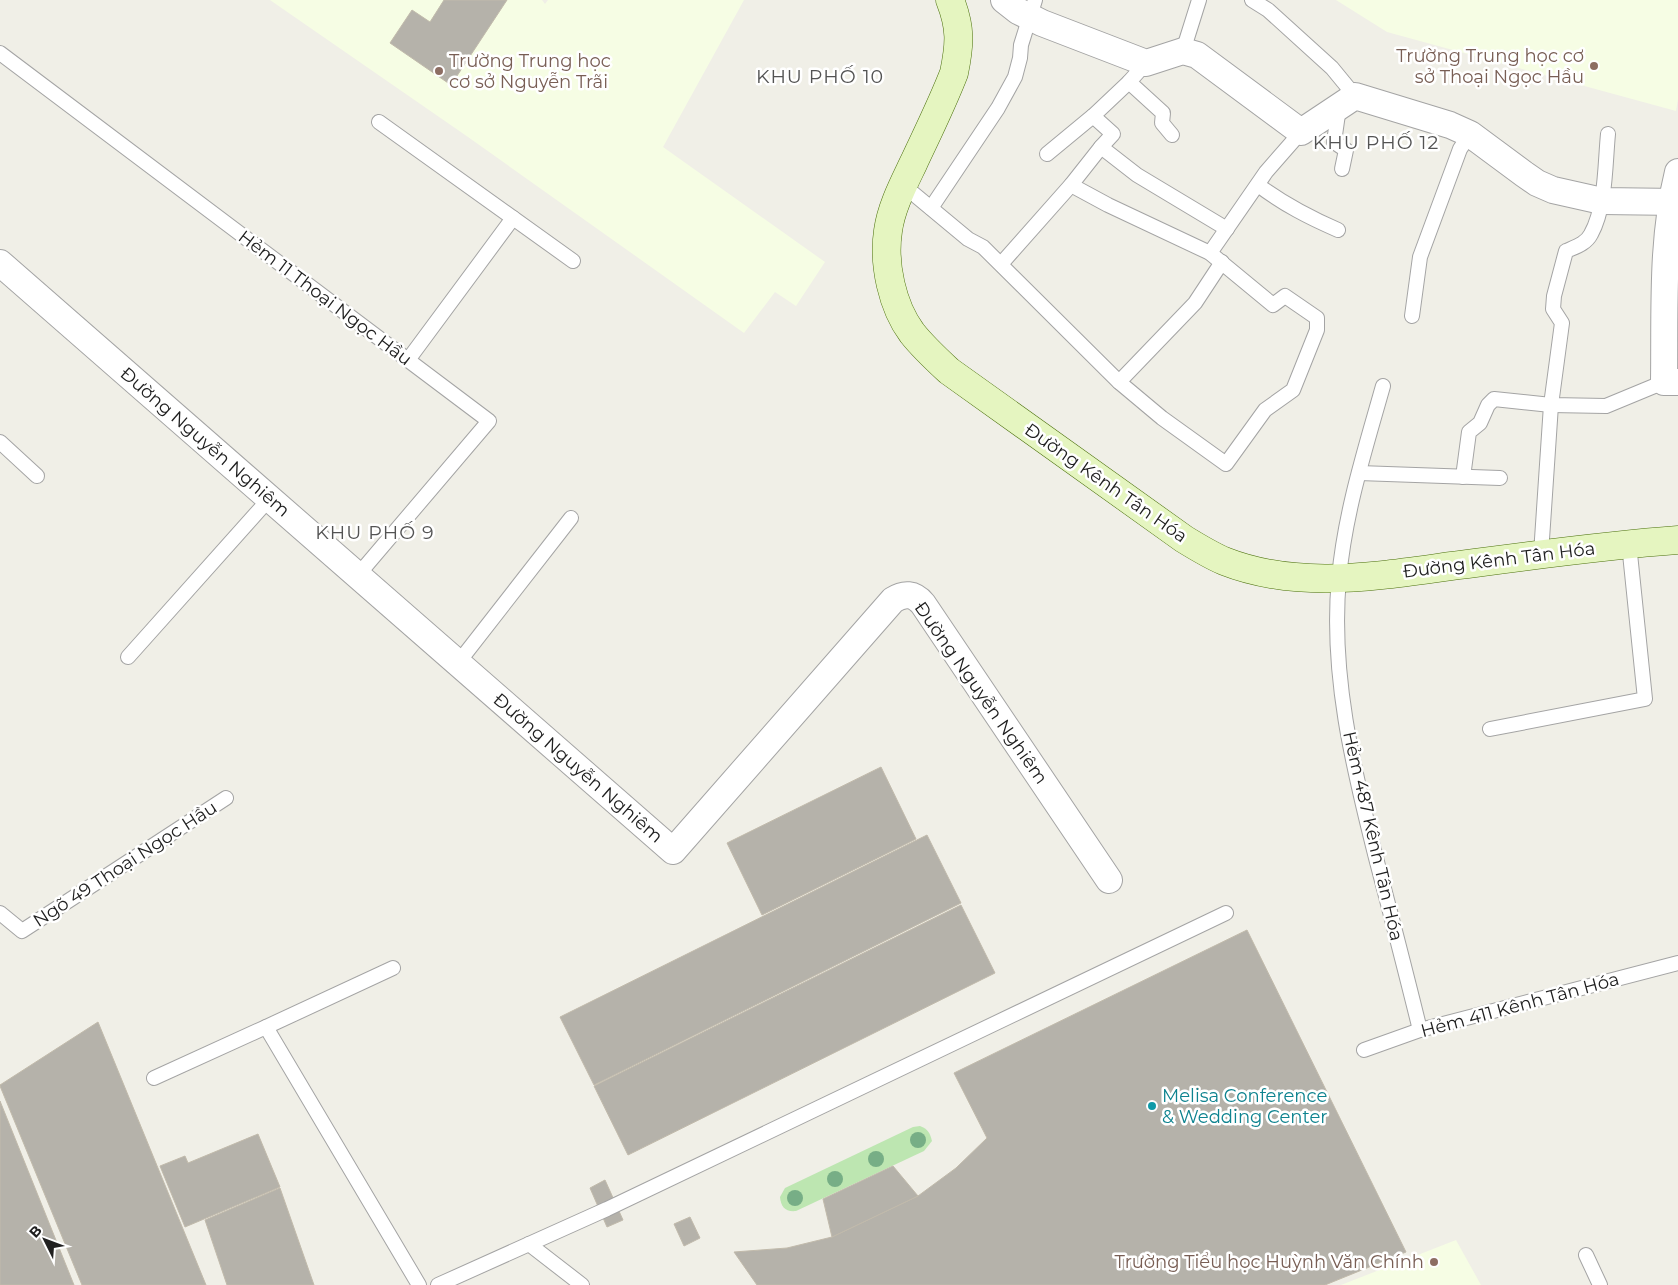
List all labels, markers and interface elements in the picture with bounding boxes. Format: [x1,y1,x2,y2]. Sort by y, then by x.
place label: Trường Trung học cơ sở Thoại Ngọc Hầu [1396,45,1584,88]
place label: Trường Trung học cơ sở Nguyễn Trãi [449,50,611,93]
marker: Trường Trung học cơ sở Thoại Ngọc Hầu [1588,60,1600,72]
marker: Trường Trung học cơ sở Nguyễn Trãi [433,65,445,77]
district label: KHU PHỐ 10 [756,65,884,88]
district label: KHU PHỐ 12 [1313,131,1439,154]
street label: Hẻm 11 Thoại Ngọc Hầu [234,226,416,370]
street label: Đường Nguyễn Nghiêm [116,362,294,522]
street label: Đường Kênh Tân Hóa [1020,419,1192,547]
district label: KHU PHỐ 9 [315,521,435,544]
street label: Đường Kênh Tân Hóa [1402,537,1596,583]
street label: Đường Nguyễn Nghiêm [910,598,1052,788]
street label: Đường Nguyễn Nghiêm [489,688,667,848]
street label: Hẻm 487 Kênh Tân Hóa [1338,729,1408,943]
street label: Ngõ 49 Thoại Ngọc Hầu [29,796,221,932]
street label: Hẻm 411 Kênh Tân Hóa [1418,968,1622,1042]
place label: Melisa Conference & Wedding Center [1162,1085,1328,1128]
marker: Melisa Conference & Wedding Center [1146,1100,1158,1112]
north arrow [20,1215,70,1265]
text: B [25,1221,46,1241]
place label: Trường Tiểu học Huỳnh Văn Chính [1115,1251,1424,1273]
marker: Trường Tiểu học Huỳnh Văn Chính [1428,1256,1440,1268]

